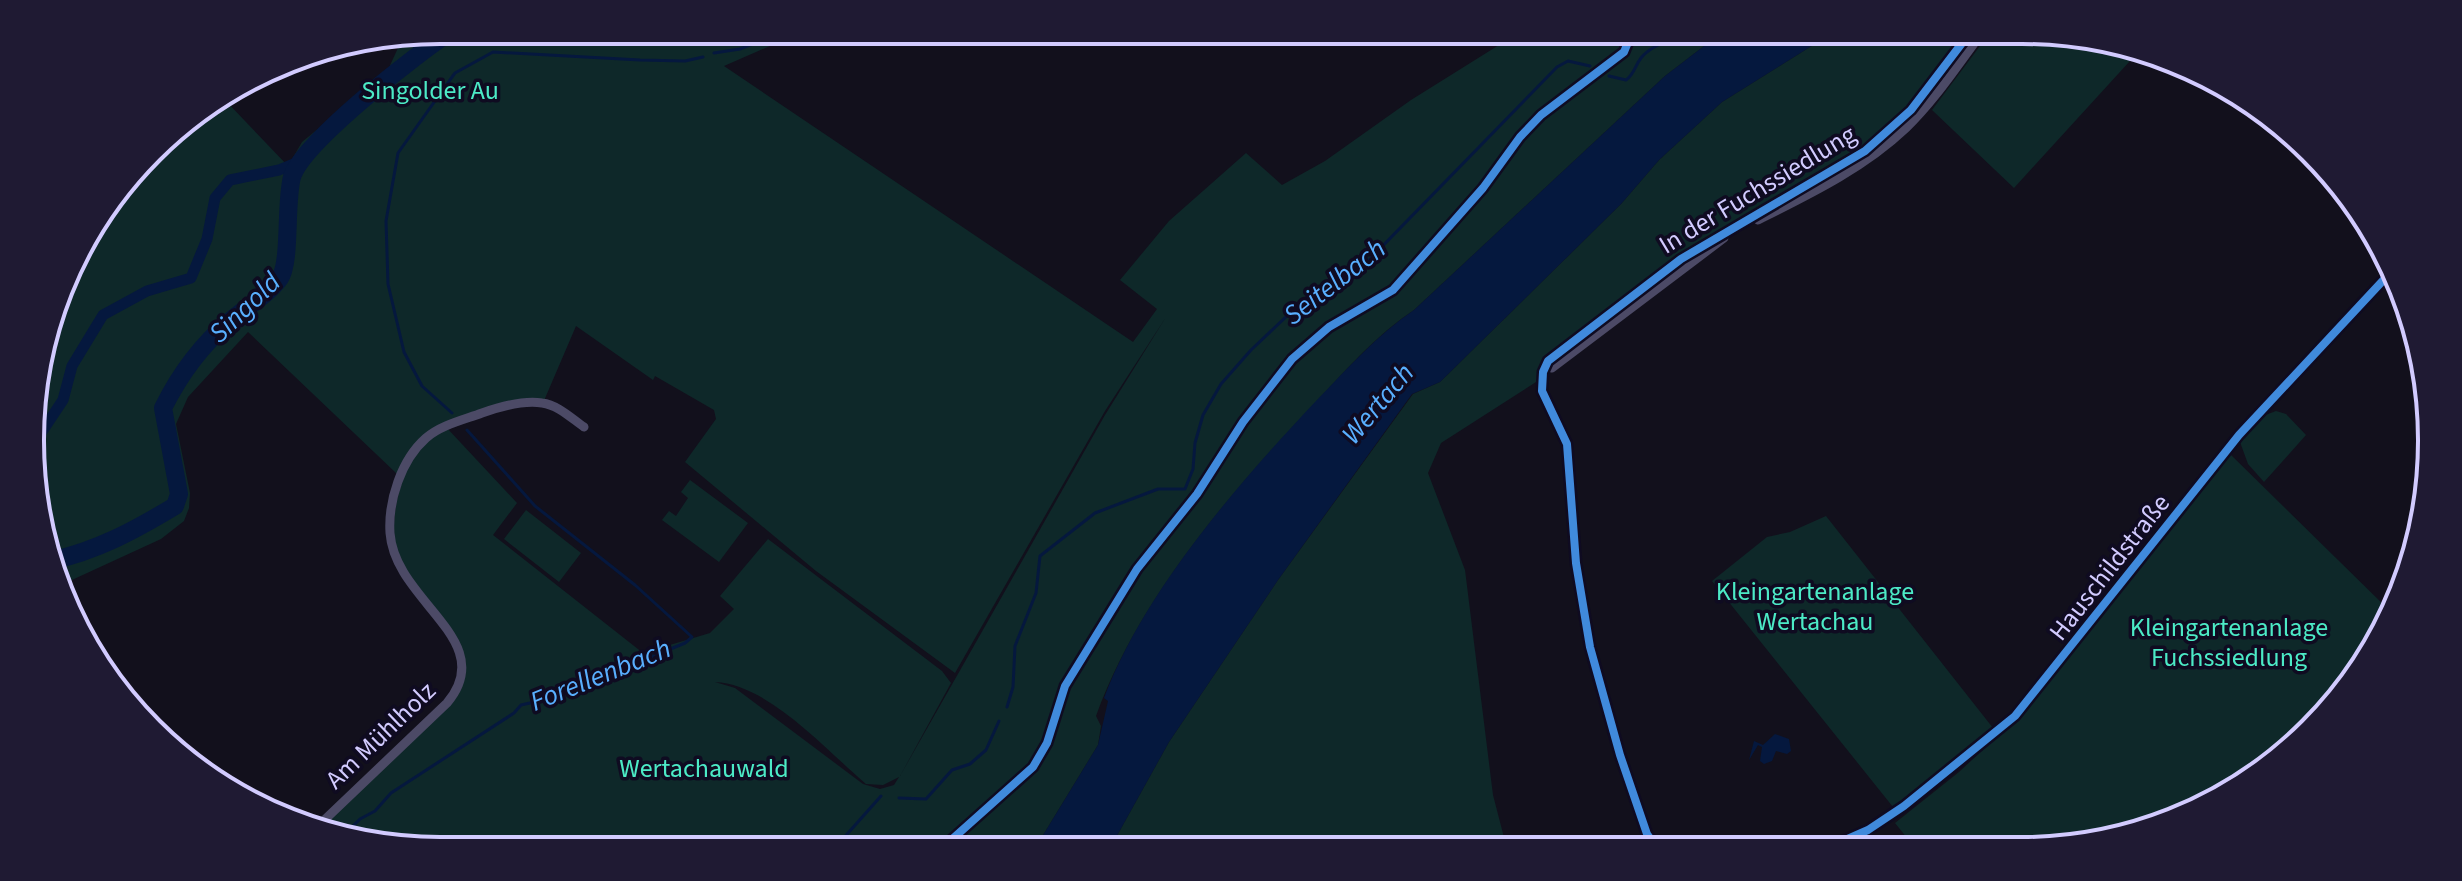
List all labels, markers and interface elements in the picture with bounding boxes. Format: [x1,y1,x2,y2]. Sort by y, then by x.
park label: Singolder Au [361,72,499,109]
street label: In der Fuchssiedlung [1652,116,1863,263]
water label: Seitelbach [1275,229,1394,335]
water label: Singold [200,263,290,352]
water label: Wertach [1332,355,1423,453]
street label: Hauschildstraße [2040,486,2178,648]
park label: Kleingartenanlage Wertachau [1716,573,1914,640]
park label: Kleingartenanlage Fuchssiedlung [2130,609,2328,676]
water label: Forellenbach [524,628,677,721]
street label: Am Mühlholz [317,673,444,798]
park label: Wertachauwald [619,750,789,787]

